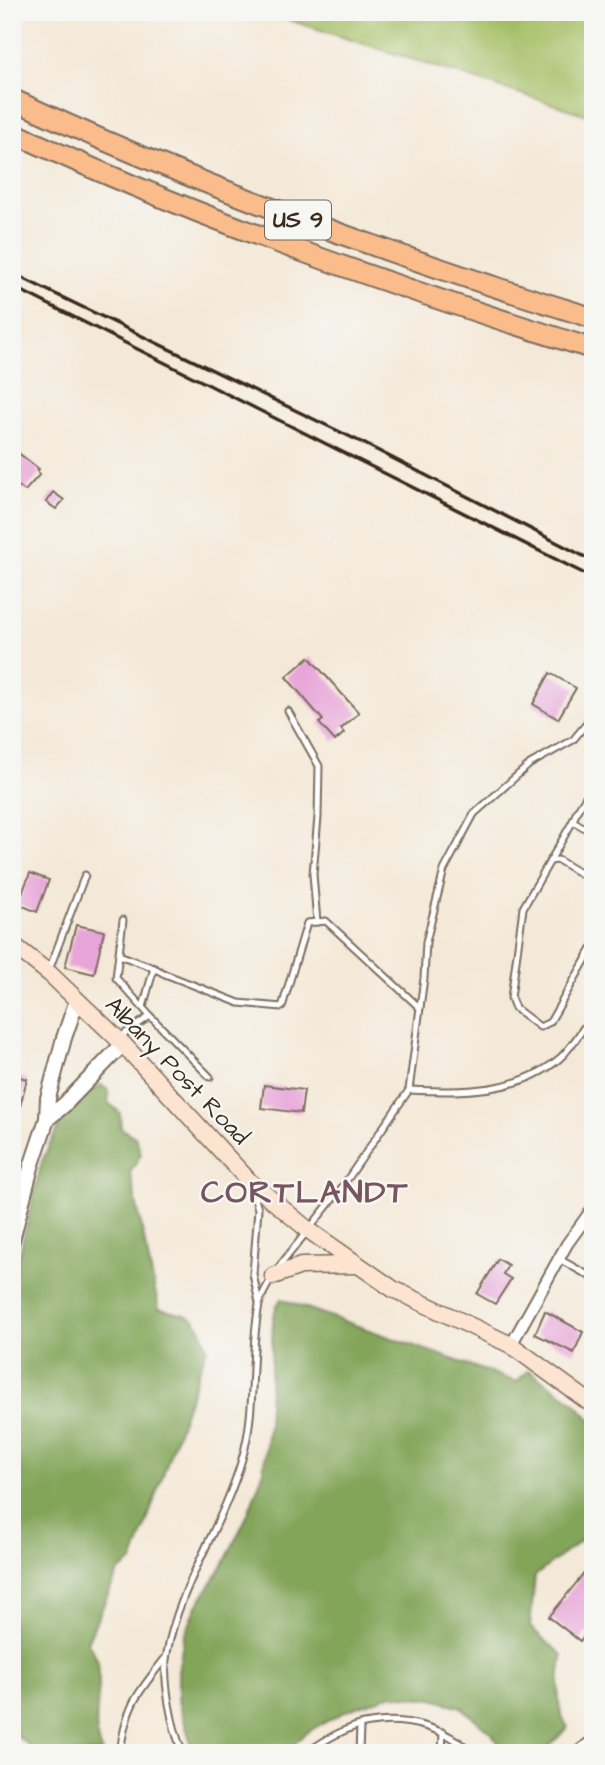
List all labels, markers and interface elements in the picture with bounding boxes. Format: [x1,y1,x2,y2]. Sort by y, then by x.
road number: US 9 [265,200,331,240]
street label: Albany Post Road [96,989,257,1154]
district label: CORTLANDT [201,1170,409,1215]

